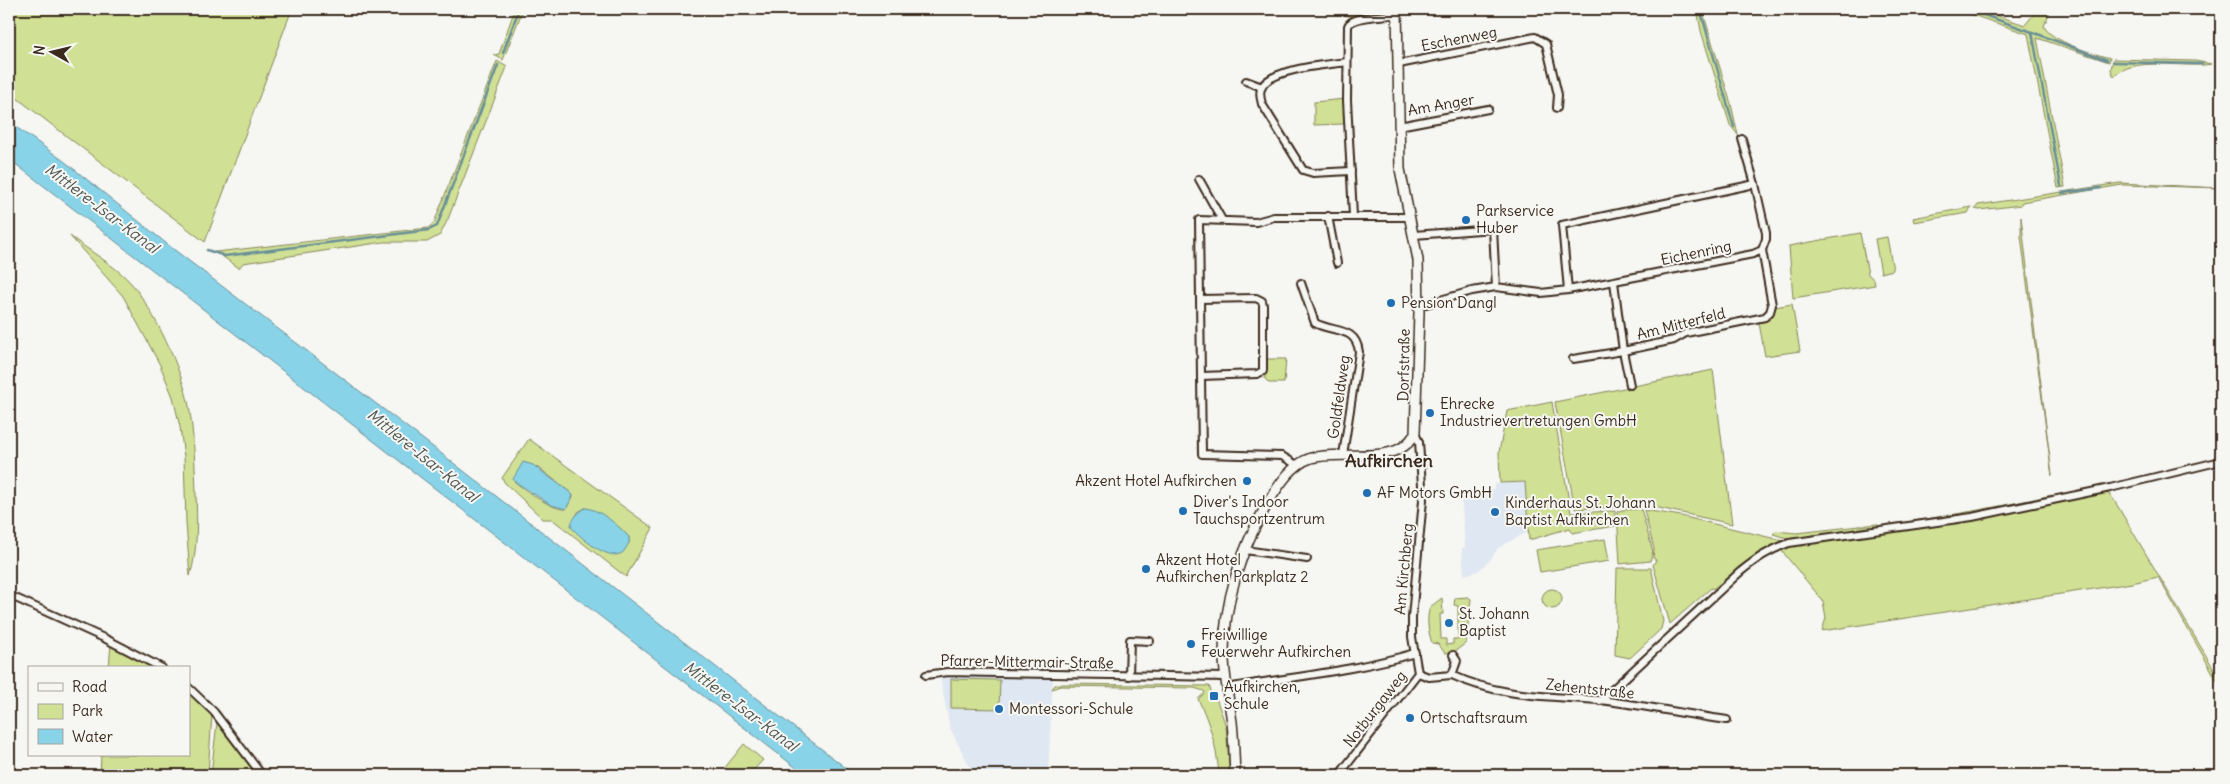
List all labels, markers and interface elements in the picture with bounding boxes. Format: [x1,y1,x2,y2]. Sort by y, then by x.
street label: Eschenweg [1419,22,1498,55]
north arrow [28,28,78,78]
text: N [30,44,49,56]
street label: Am Anger [1406,89,1476,120]
water label: Mittlere-Isar-Kanal [41,159,165,259]
place label: Parkservice Huber [1476,201,1554,237]
marker: Parkservice Huber [1460,214,1472,226]
street label: Eichenring [1659,236,1733,269]
place label: Pension Dangl [1401,293,1497,312]
marker: Pension Dangl [1385,297,1397,309]
street label: Am Mitterfeld [1635,303,1727,344]
street label: Dorfstraße [1393,328,1414,402]
street label: Goldfeldweg [1323,354,1354,440]
place label: Ehrecke Industrievertretungen GmbH [1440,394,1637,430]
water label: Mittlere-Isar-Kanal [363,404,484,507]
marker: Ehrecke Industrievertretungen GmbH [1424,407,1436,419]
district label: Aufkirchen [1345,449,1434,472]
place label: Akzent Hotel Aufkirchen [1075,471,1237,490]
marker: Akzent Hotel Aufkirchen [1241,475,1253,487]
place label: AF Motors GmbH [1377,483,1492,502]
marker: AF Motors GmbH [1361,487,1373,499]
place label: Diver's Indoor Tauchsportzentrum [1193,492,1325,528]
place label: Kinderhaus St. Johann Baptist Aufkirchen [1505,493,1656,529]
marker: Diver's Indoor Tauchsportzentrum [1177,505,1189,517]
marker: Kinderhaus St. Johann Baptist Aufkirchen [1489,506,1501,518]
street label: Am Kirchberg [1390,522,1417,616]
place label: Akzent Hotel Aufkirchen Parkplatz 2 [1156,550,1308,586]
marker: Akzent Hotel Aufkirchen Parkplatz 2 [1140,563,1152,575]
place label: St. Johann Baptist [1459,604,1530,640]
marker: St. Johann Baptist [1443,617,1455,629]
place label: Freiwillige Feuerwehr Aufkirchen [1201,625,1352,661]
marker: Freiwillige Feuerwehr Aufkirchen [1185,638,1197,650]
street label: Pfarrer-Mittermair-Straße [940,650,1114,673]
water label: Mittlere-Isar-Kanal [680,657,804,757]
legend [28,666,190,756]
street label: Notburgaweg [1339,667,1410,751]
street label: Zehentstraße [1545,674,1635,703]
text: Road [72,677,107,696]
place label: Aufkirchen, Schule [1224,677,1301,713]
marker: Aufkirchen, Schule [1208,690,1220,702]
place label: Montessori-Schule [1009,699,1133,718]
text: Park [72,701,103,720]
marker: Montessori-Schule [993,703,1005,715]
place label: Ortschaftsraum [1420,708,1528,727]
marker: Ortschaftsraum [1404,712,1416,724]
text: Water [72,727,113,746]

